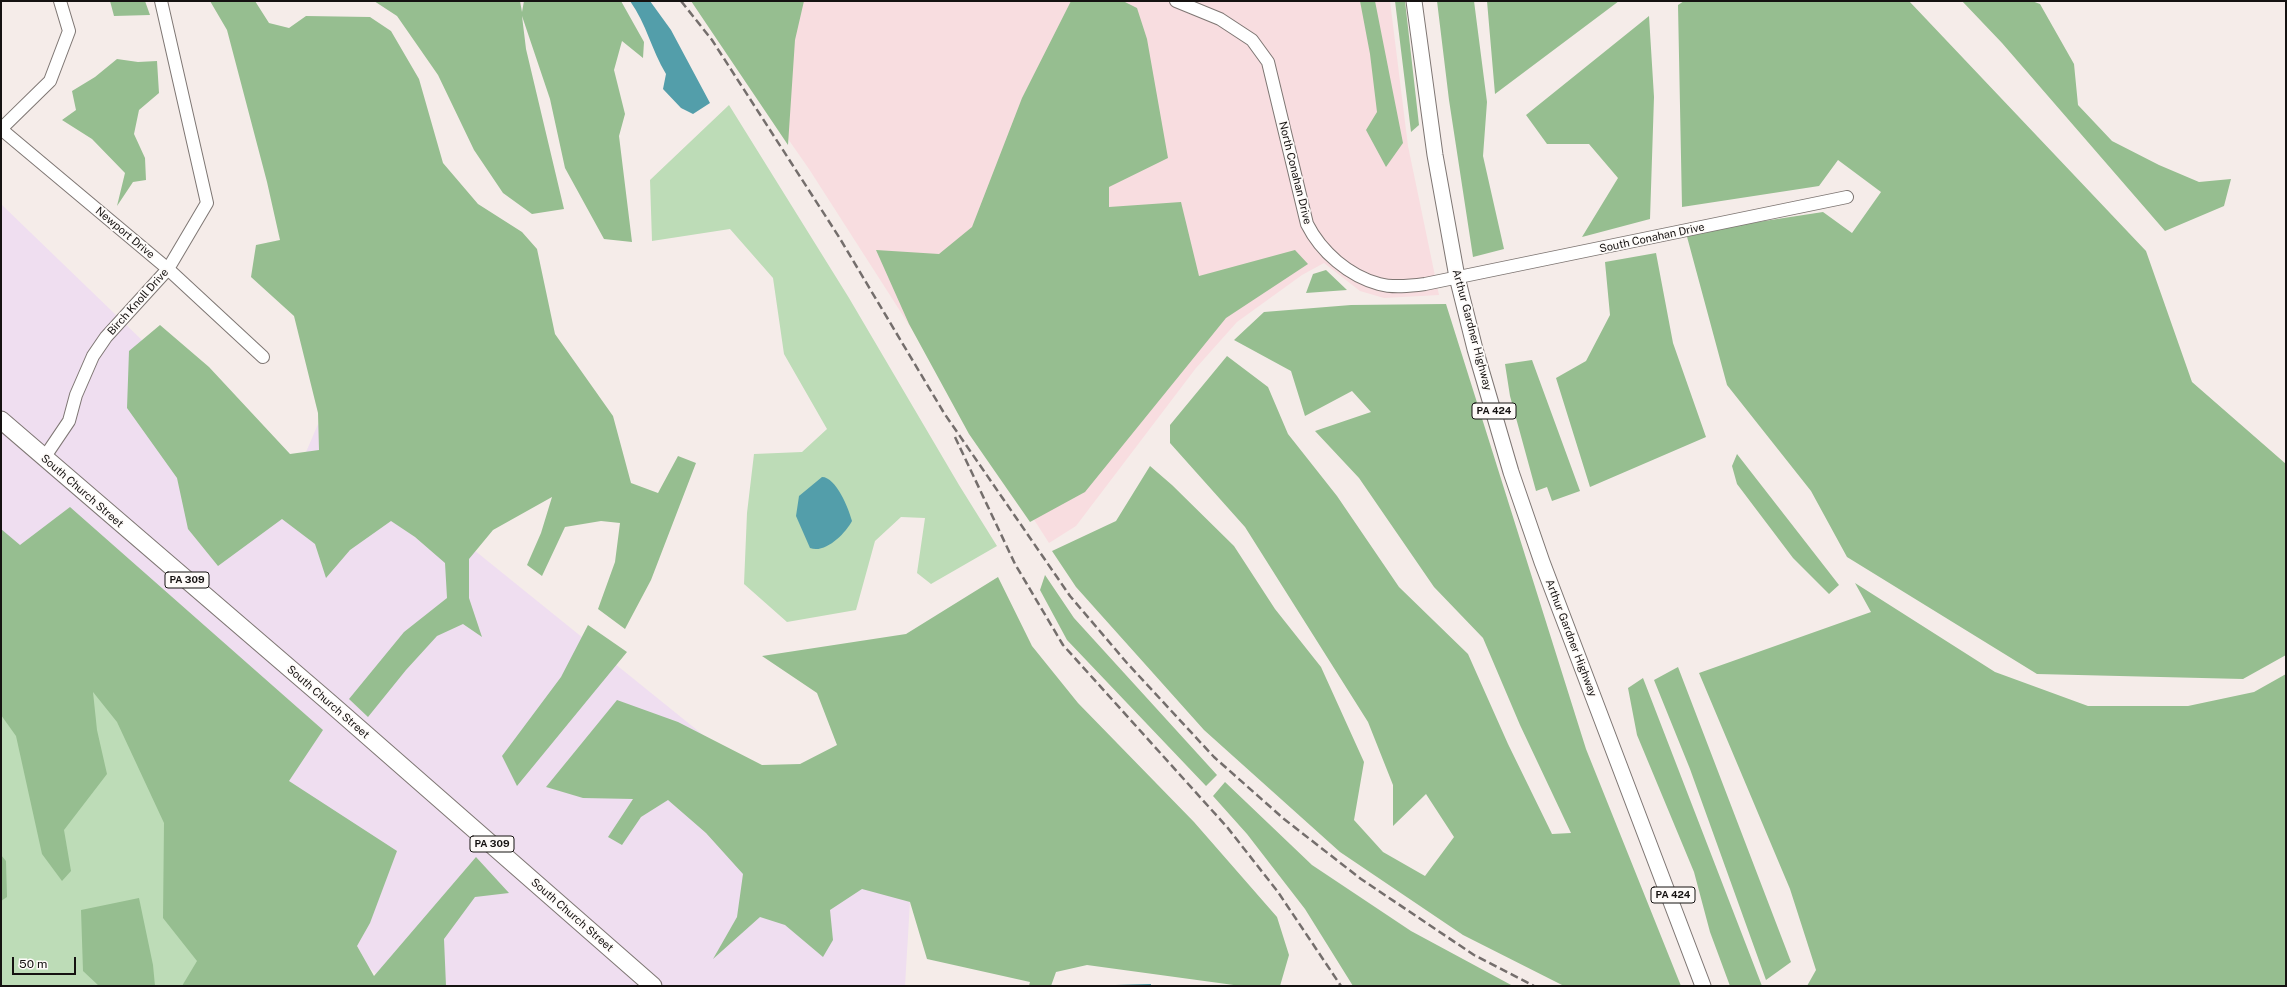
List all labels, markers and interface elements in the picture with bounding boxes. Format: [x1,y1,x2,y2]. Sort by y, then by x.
street label: North Conahan Drive [1276,120,1314,226]
street label: Newport Drive [93,204,157,262]
street label: South Conahan Drive [1598,220,1706,256]
street label: Birch Knoll Drive [105,266,171,338]
street label: Arthur Gardner Highway [1449,268,1495,392]
road number: PA 424 [1472,403,1516,419]
street label: South Church Street [38,452,126,530]
road number: PA 309 [165,572,209,588]
street label: Arthur Gardner Highway [1542,577,1600,699]
street label: South Church Street [284,663,372,741]
road number: PA 309 [470,836,514,852]
street label: South Church Street [528,876,616,954]
road number: PA 424 [1651,887,1695,903]
scale bar [14,949,78,975]
text: 50 m [19,957,47,971]

